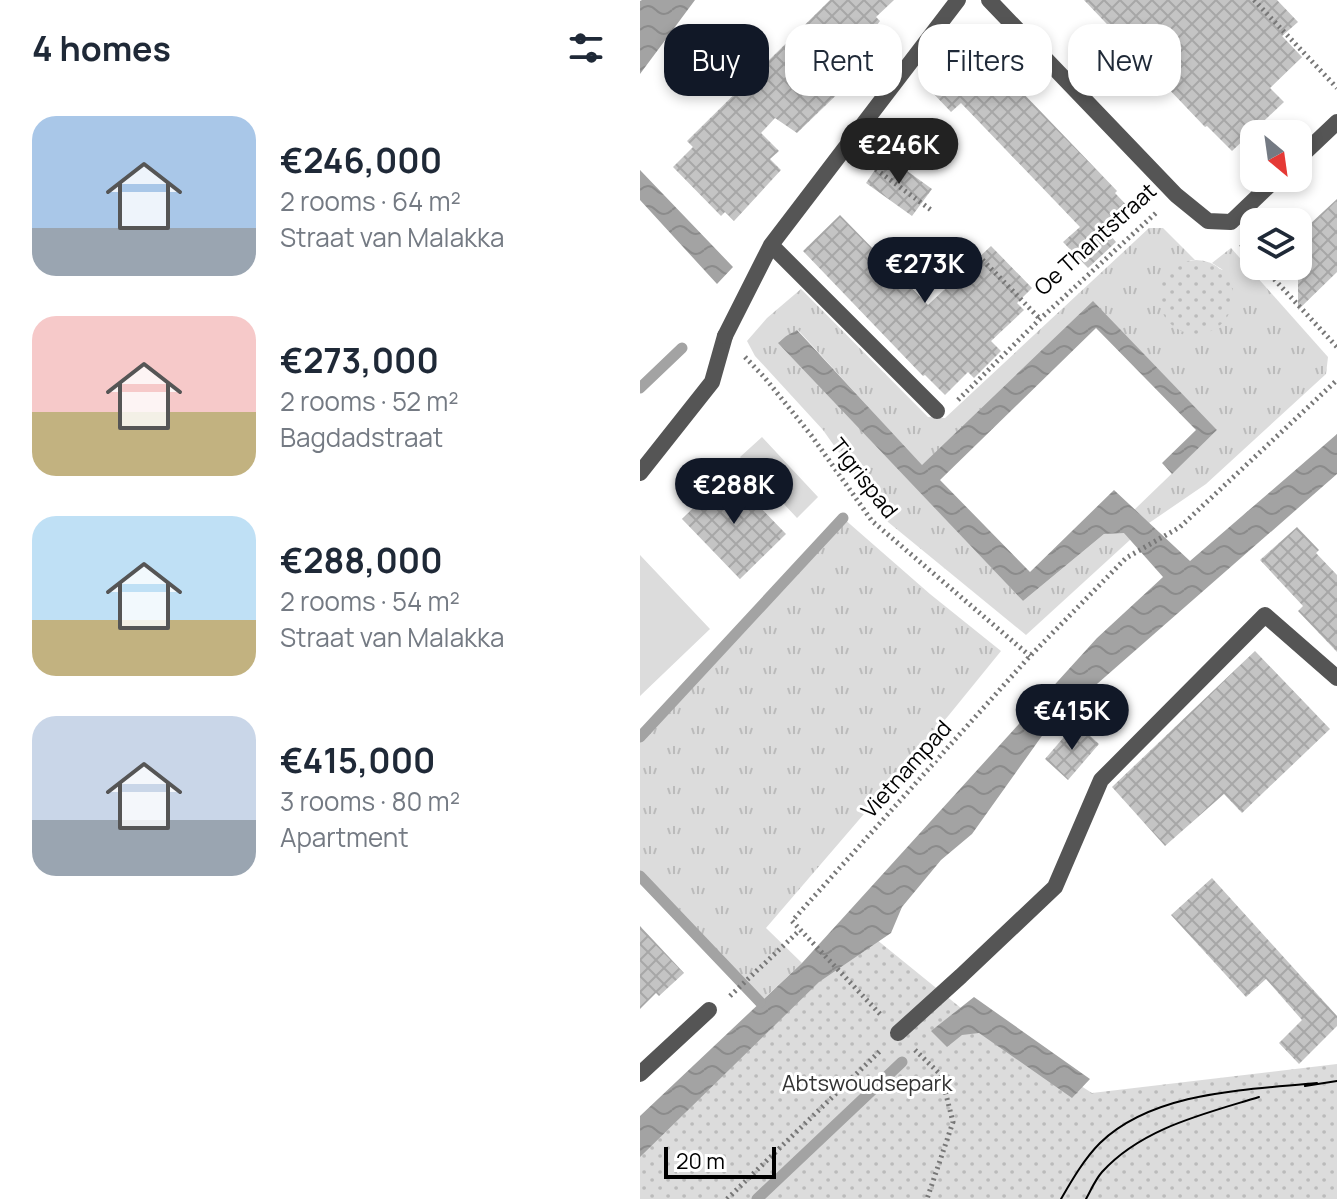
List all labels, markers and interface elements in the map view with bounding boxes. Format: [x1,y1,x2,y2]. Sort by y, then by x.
chip: Buy [664,24,769,96]
chip: Rent [785,24,902,96]
chip: Filters [918,24,1052,96]
chip: New [1068,24,1181,96]
text: 4 homes [32,25,171,71]
icon: filters [564,26,608,70]
pin: €246K [843,118,955,186]
north arrow [1240,120,1312,192]
map controls [1240,120,1312,280]
text: €246K [858,126,940,162]
text: €246,000 [280,137,442,183]
icon: home [96,148,192,244]
street label: Oe Thantstraat [1028,176,1163,302]
text: 2 rooms · 64 m² [280,183,461,219]
button: layers [1240,208,1312,280]
text: Straat van Malakka [280,219,504,255]
pin: €273K [869,237,981,305]
text: €273K [885,245,965,281]
text: €273,000 [280,337,439,383]
icon: home [96,348,192,444]
text: 2 rooms · 52 m² [280,383,459,419]
text: Bagdadstraat [280,419,443,455]
street label: Tigrispad [823,432,905,524]
pin: €288K [678,458,790,526]
text: €288K [693,466,775,502]
text: €288,000 [280,537,443,583]
icon: home [96,548,192,644]
text: 2 rooms · 54 m² [280,583,460,619]
text: Straat van Malakka [280,619,504,655]
pin: €415K [1016,684,1128,752]
text: €415K [1034,692,1110,728]
street label: Vietnampad [854,714,958,824]
text: €415,000 [280,737,435,783]
icon: home [96,748,192,844]
text: 3 rooms · 80 m² [280,783,460,819]
text: Apartment [280,819,409,855]
park label: Abtswoudsepark [782,1068,953,1098]
scale bar [664,1143,776,1179]
text: 20 m [676,1146,725,1176]

